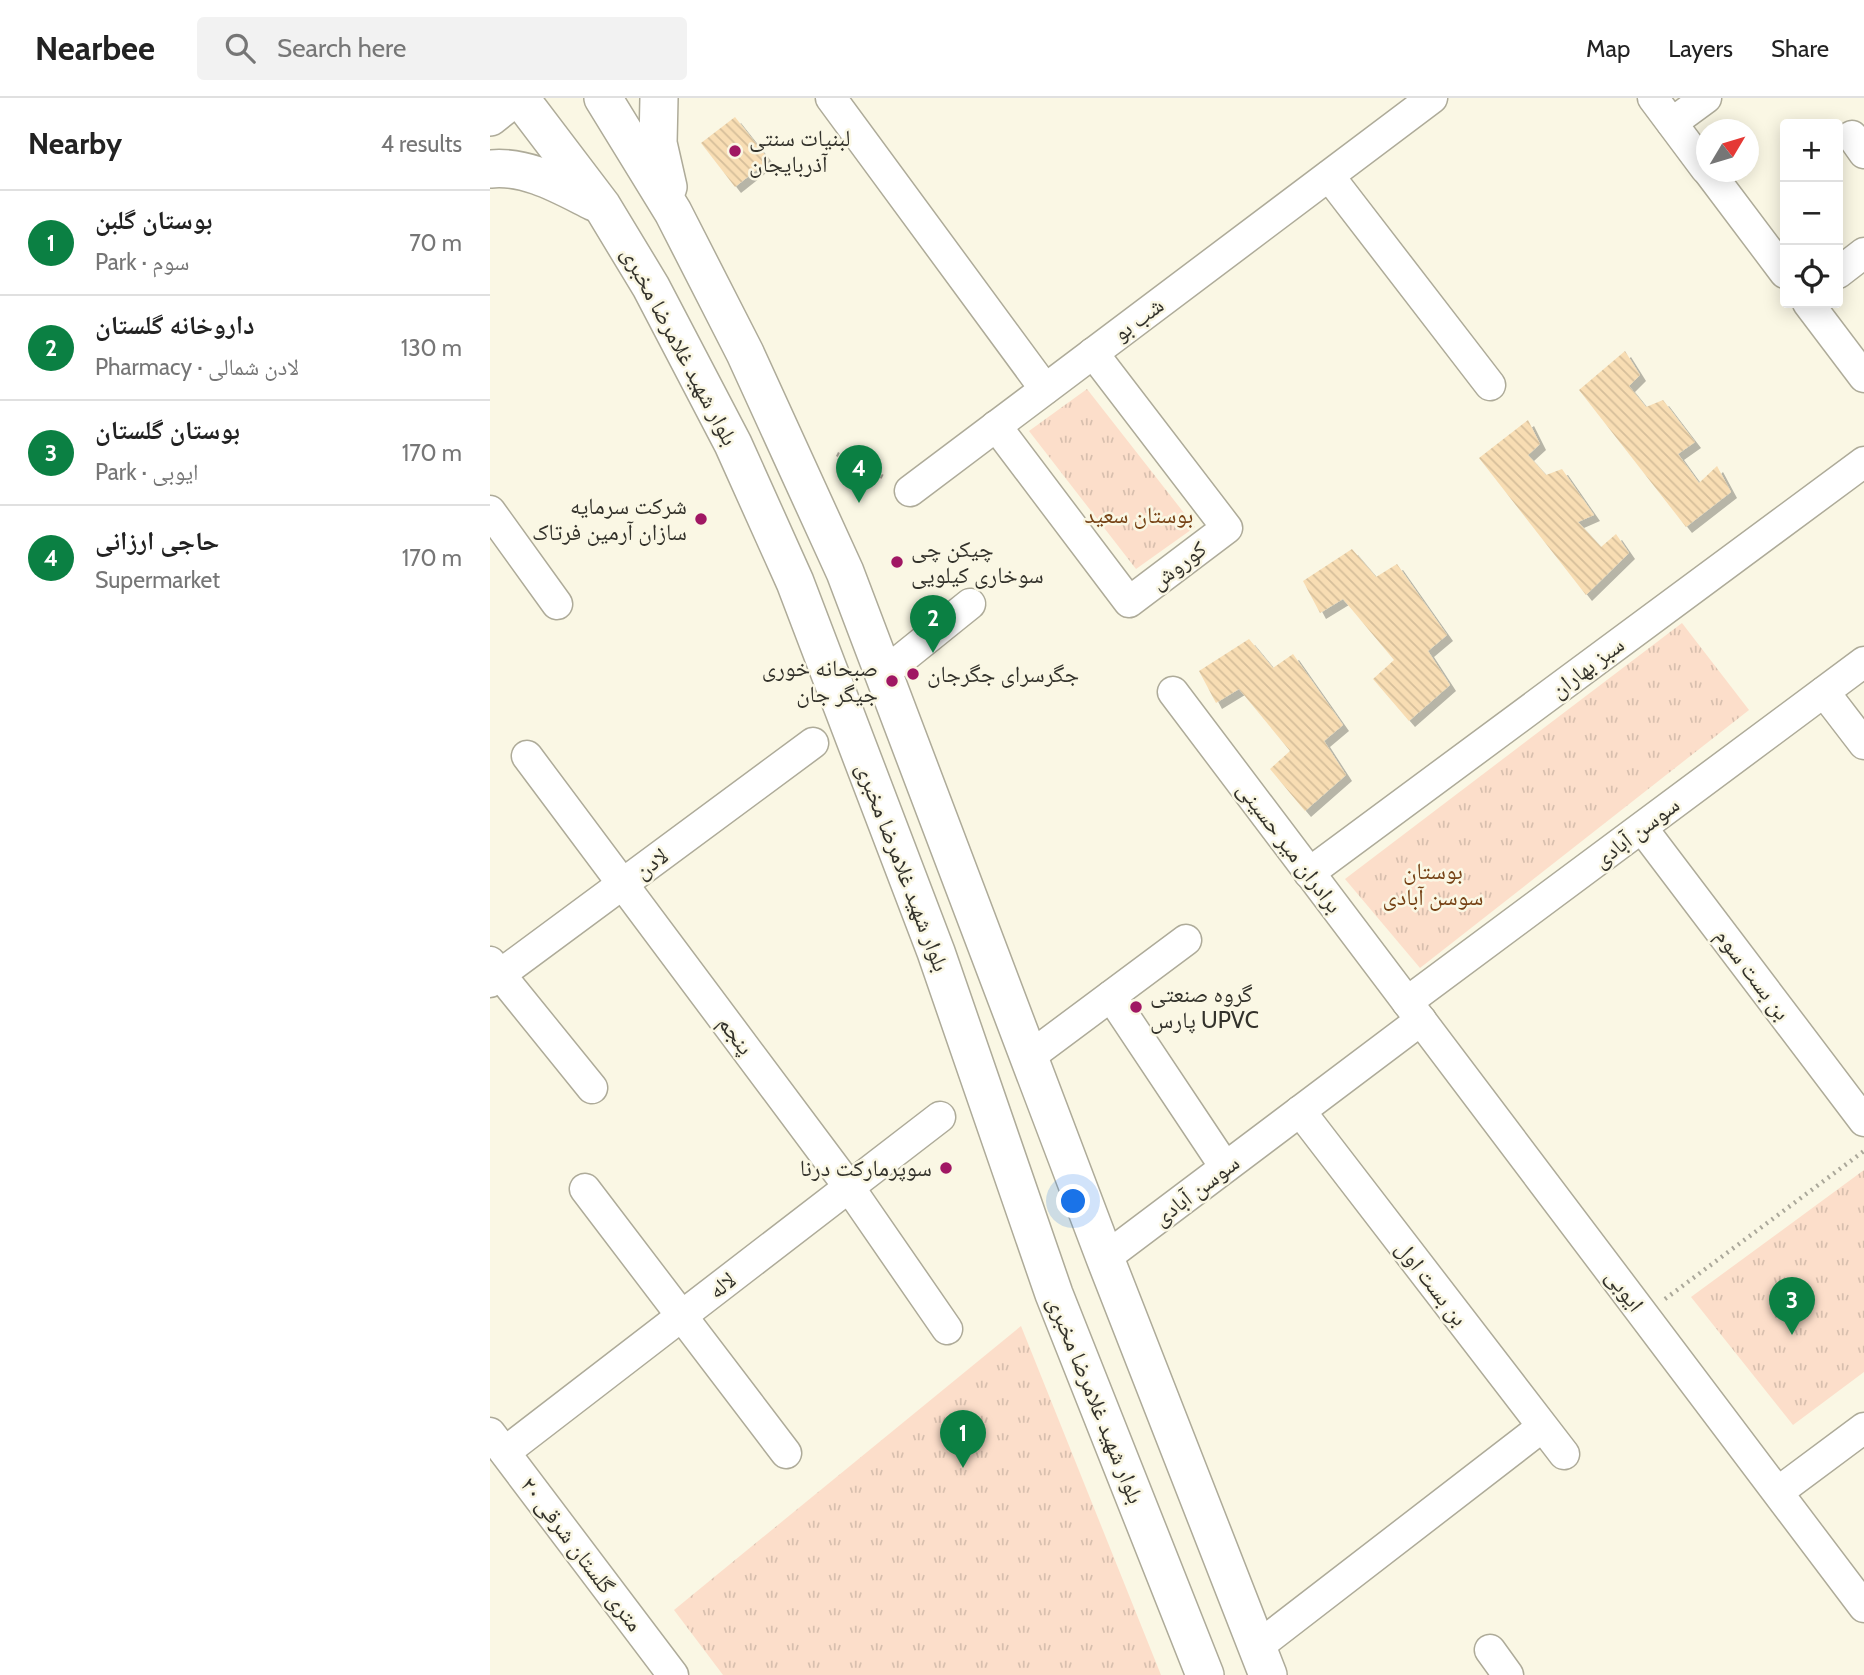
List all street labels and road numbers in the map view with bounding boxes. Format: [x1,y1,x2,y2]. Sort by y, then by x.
street label: بلوار شهید غلامرضا مخبری [616,242,744,450]
street label: شب بو [1107,291,1169,347]
street label: کوروش [1144,535,1212,595]
street label: سبز بهاران [1545,630,1629,704]
street label: بلوار شهید غلامرضا مخبری [850,759,956,975]
street label: برادران میر حسینی [1231,776,1349,918]
street label: سوسن آبادی [1587,790,1685,874]
street label: لادن [629,841,673,885]
street label: بن بست سوم [1708,923,1797,1027]
street label: پنجم [711,1010,760,1061]
street label: سوسن آبادی [1147,1148,1245,1232]
street label: بن بست اول [1390,1235,1474,1331]
street label: ایوبی [1600,1263,1650,1317]
street label: لاله [703,1266,741,1304]
street label: بلوار شهید غلامرضا مخبری [1042,1292,1150,1508]
street label: ۲۰ متری گلستان شرقی [515,1471,649,1637]

